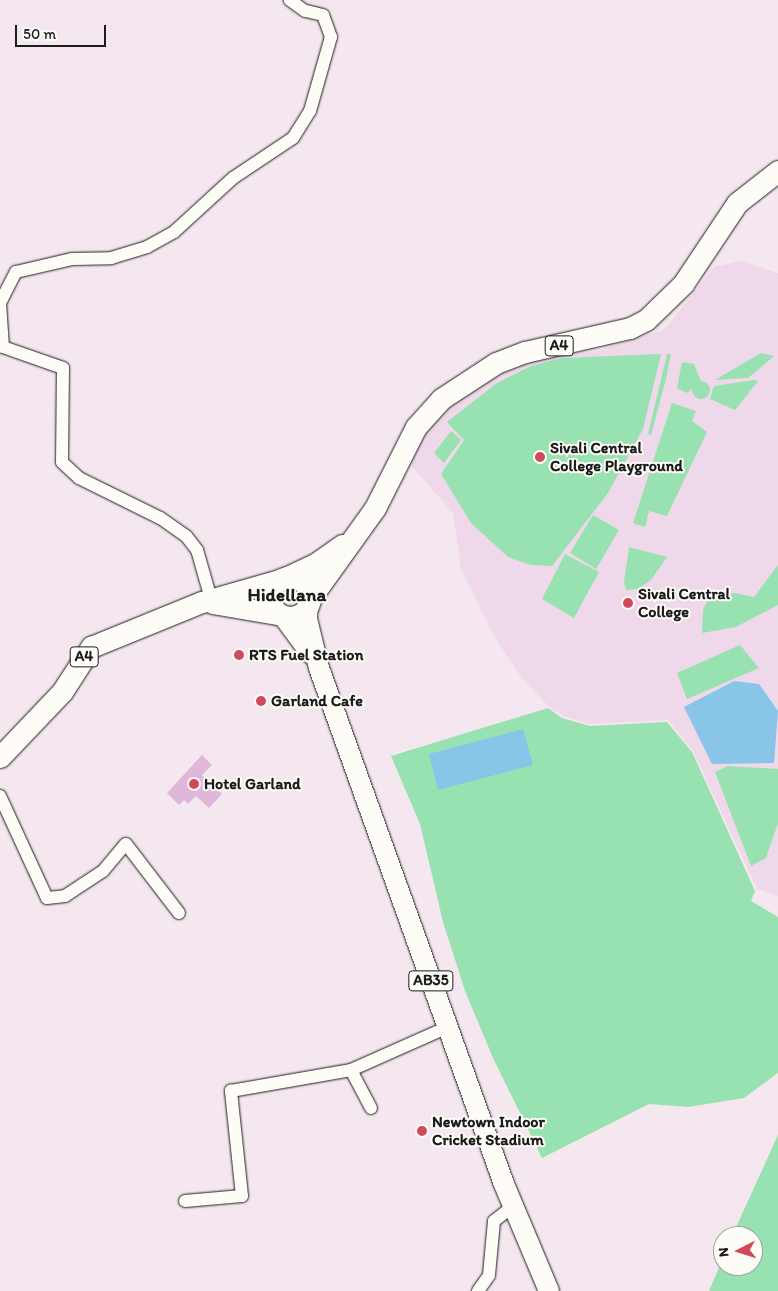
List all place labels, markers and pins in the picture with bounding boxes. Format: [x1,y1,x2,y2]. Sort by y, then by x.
place label: Sivali Central College Playground [550,438,683,476]
marker: Sivali Central College Playground [534,451,546,463]
place label: Sivali Central College [638,584,730,622]
marker: Sivali Central College [622,597,634,609]
place label: RTS Fuel Station [249,645,363,665]
marker: RTS Fuel Station [233,649,245,661]
place label: Garland Cafe [271,691,363,711]
marker: Garland Cafe [255,695,267,707]
place label: Hotel Garland [204,774,301,794]
marker: Hotel Garland [188,778,200,790]
place label: Newtown Indoor Cricket Stadium [432,1112,545,1150]
marker: Newtown Indoor Cricket Stadium [416,1125,428,1137]

